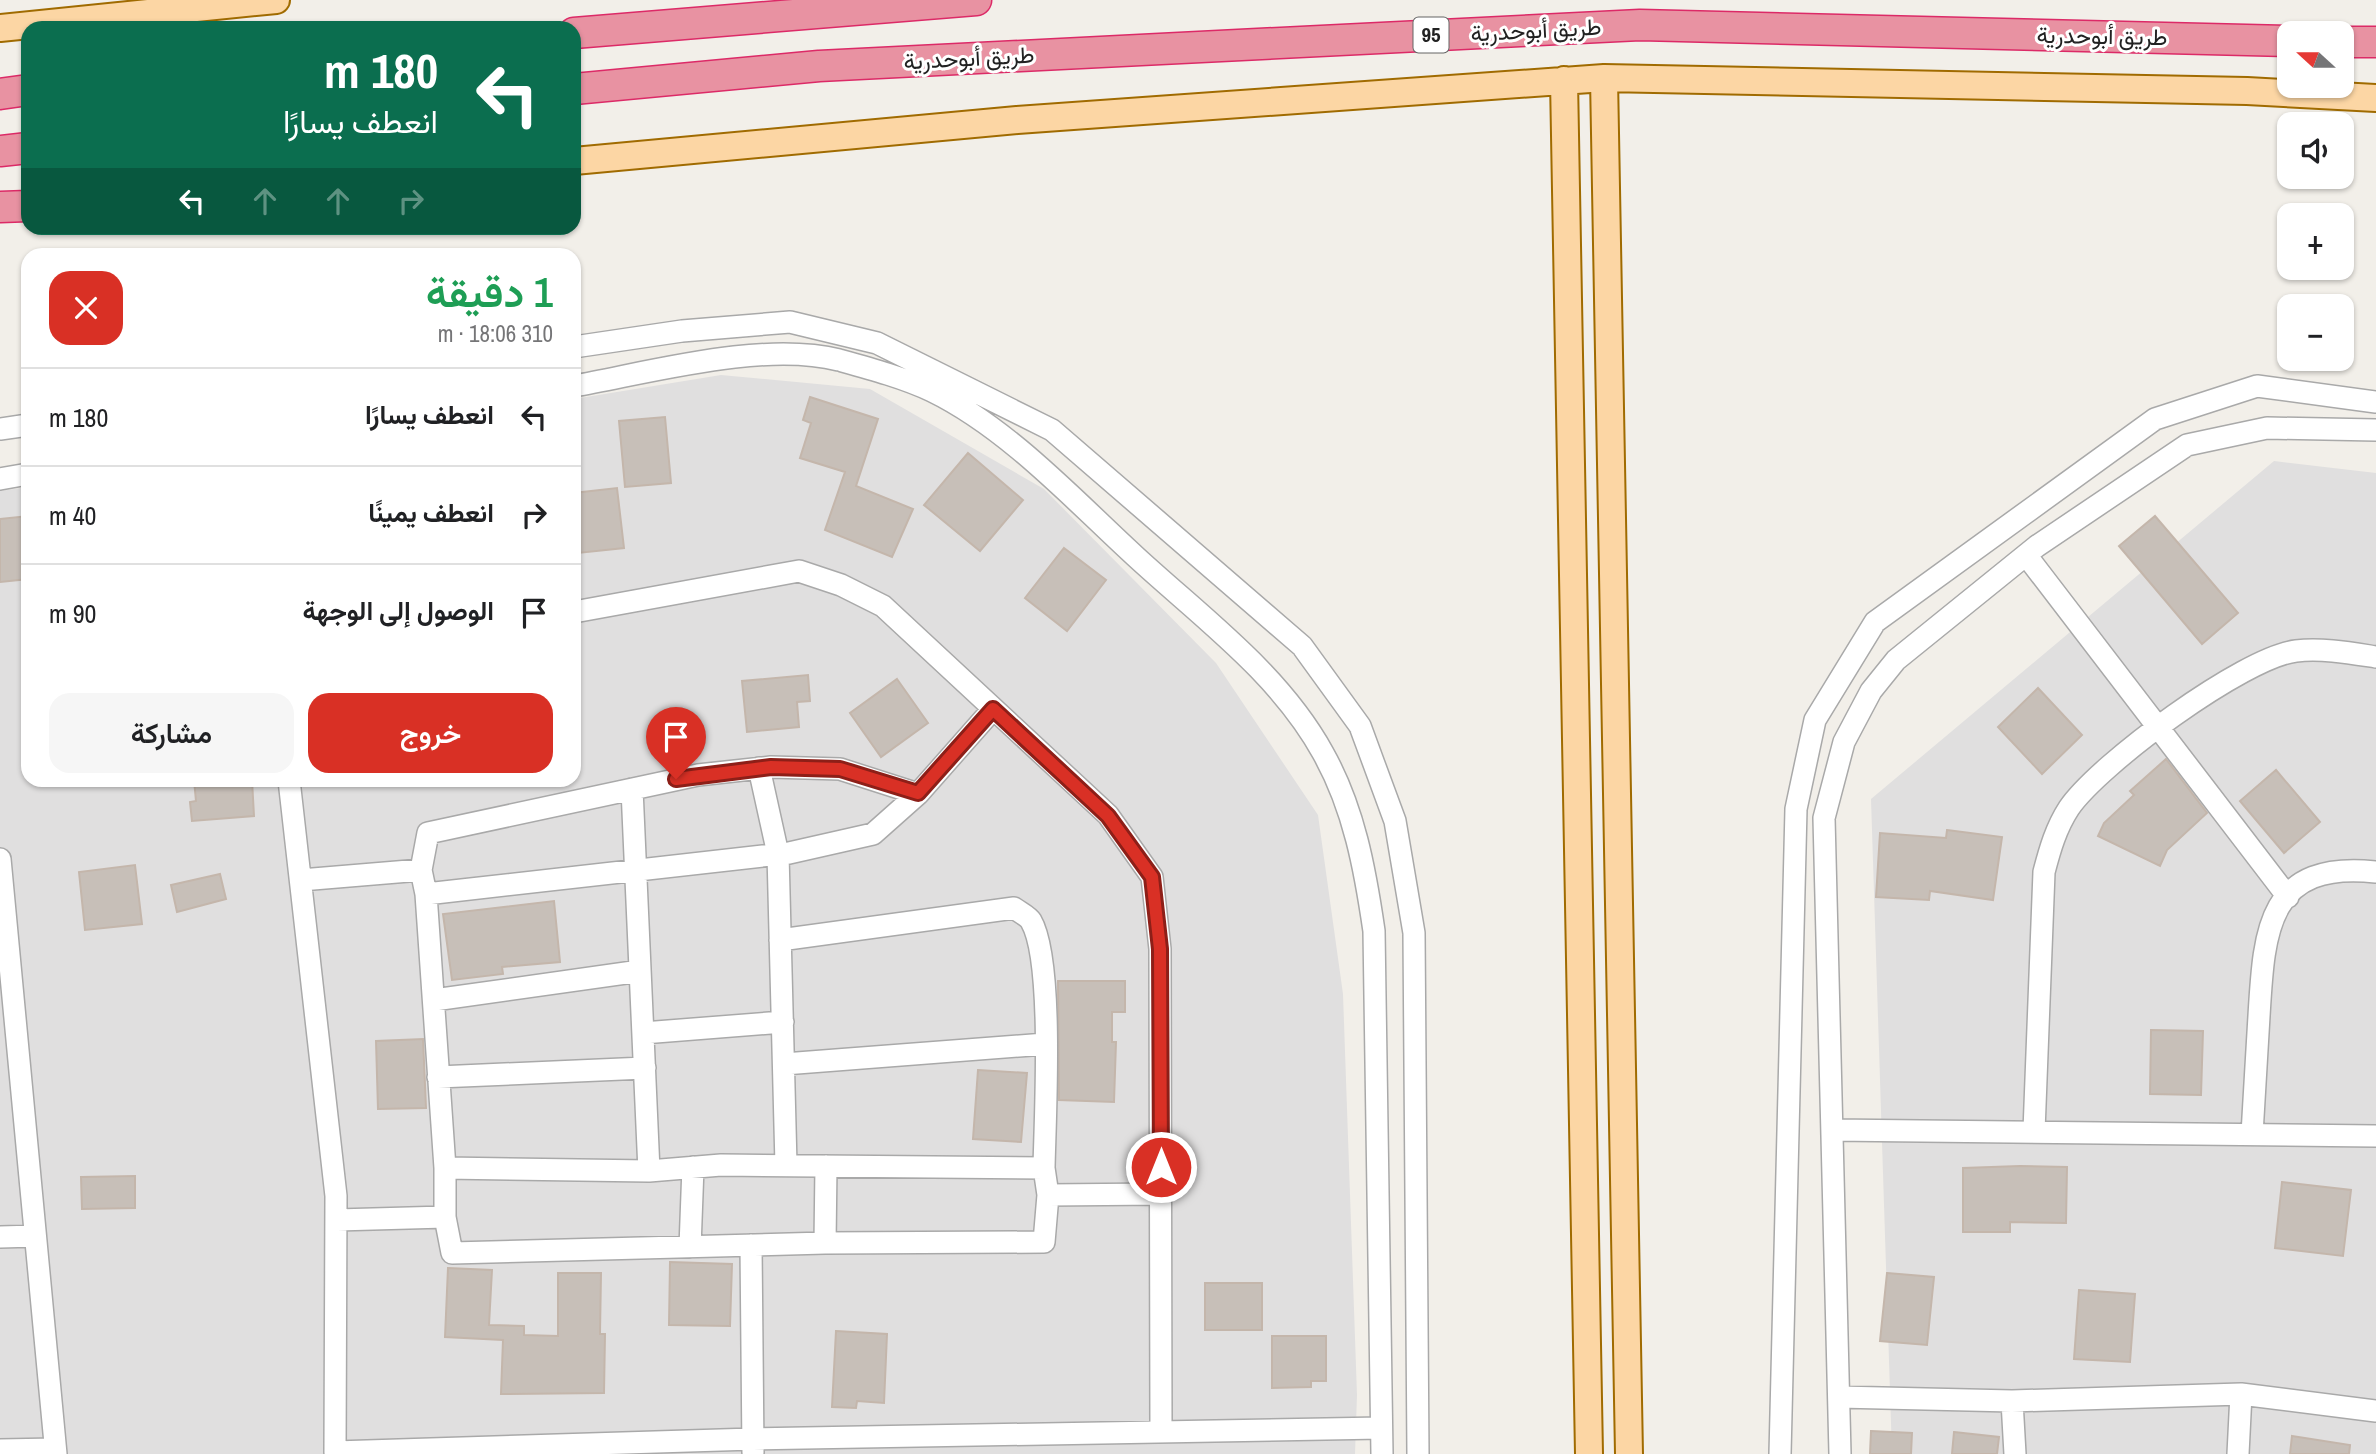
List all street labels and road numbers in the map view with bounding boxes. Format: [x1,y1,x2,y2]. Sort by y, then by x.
street label: طريق أبوحدرية [1470,11,1602,48]
road number: 95 [1414,18,1448,52]
street label: طريق أبوحدرية [2036,19,2168,52]
street label: طريق أبوحدرية [903,39,1035,76]

